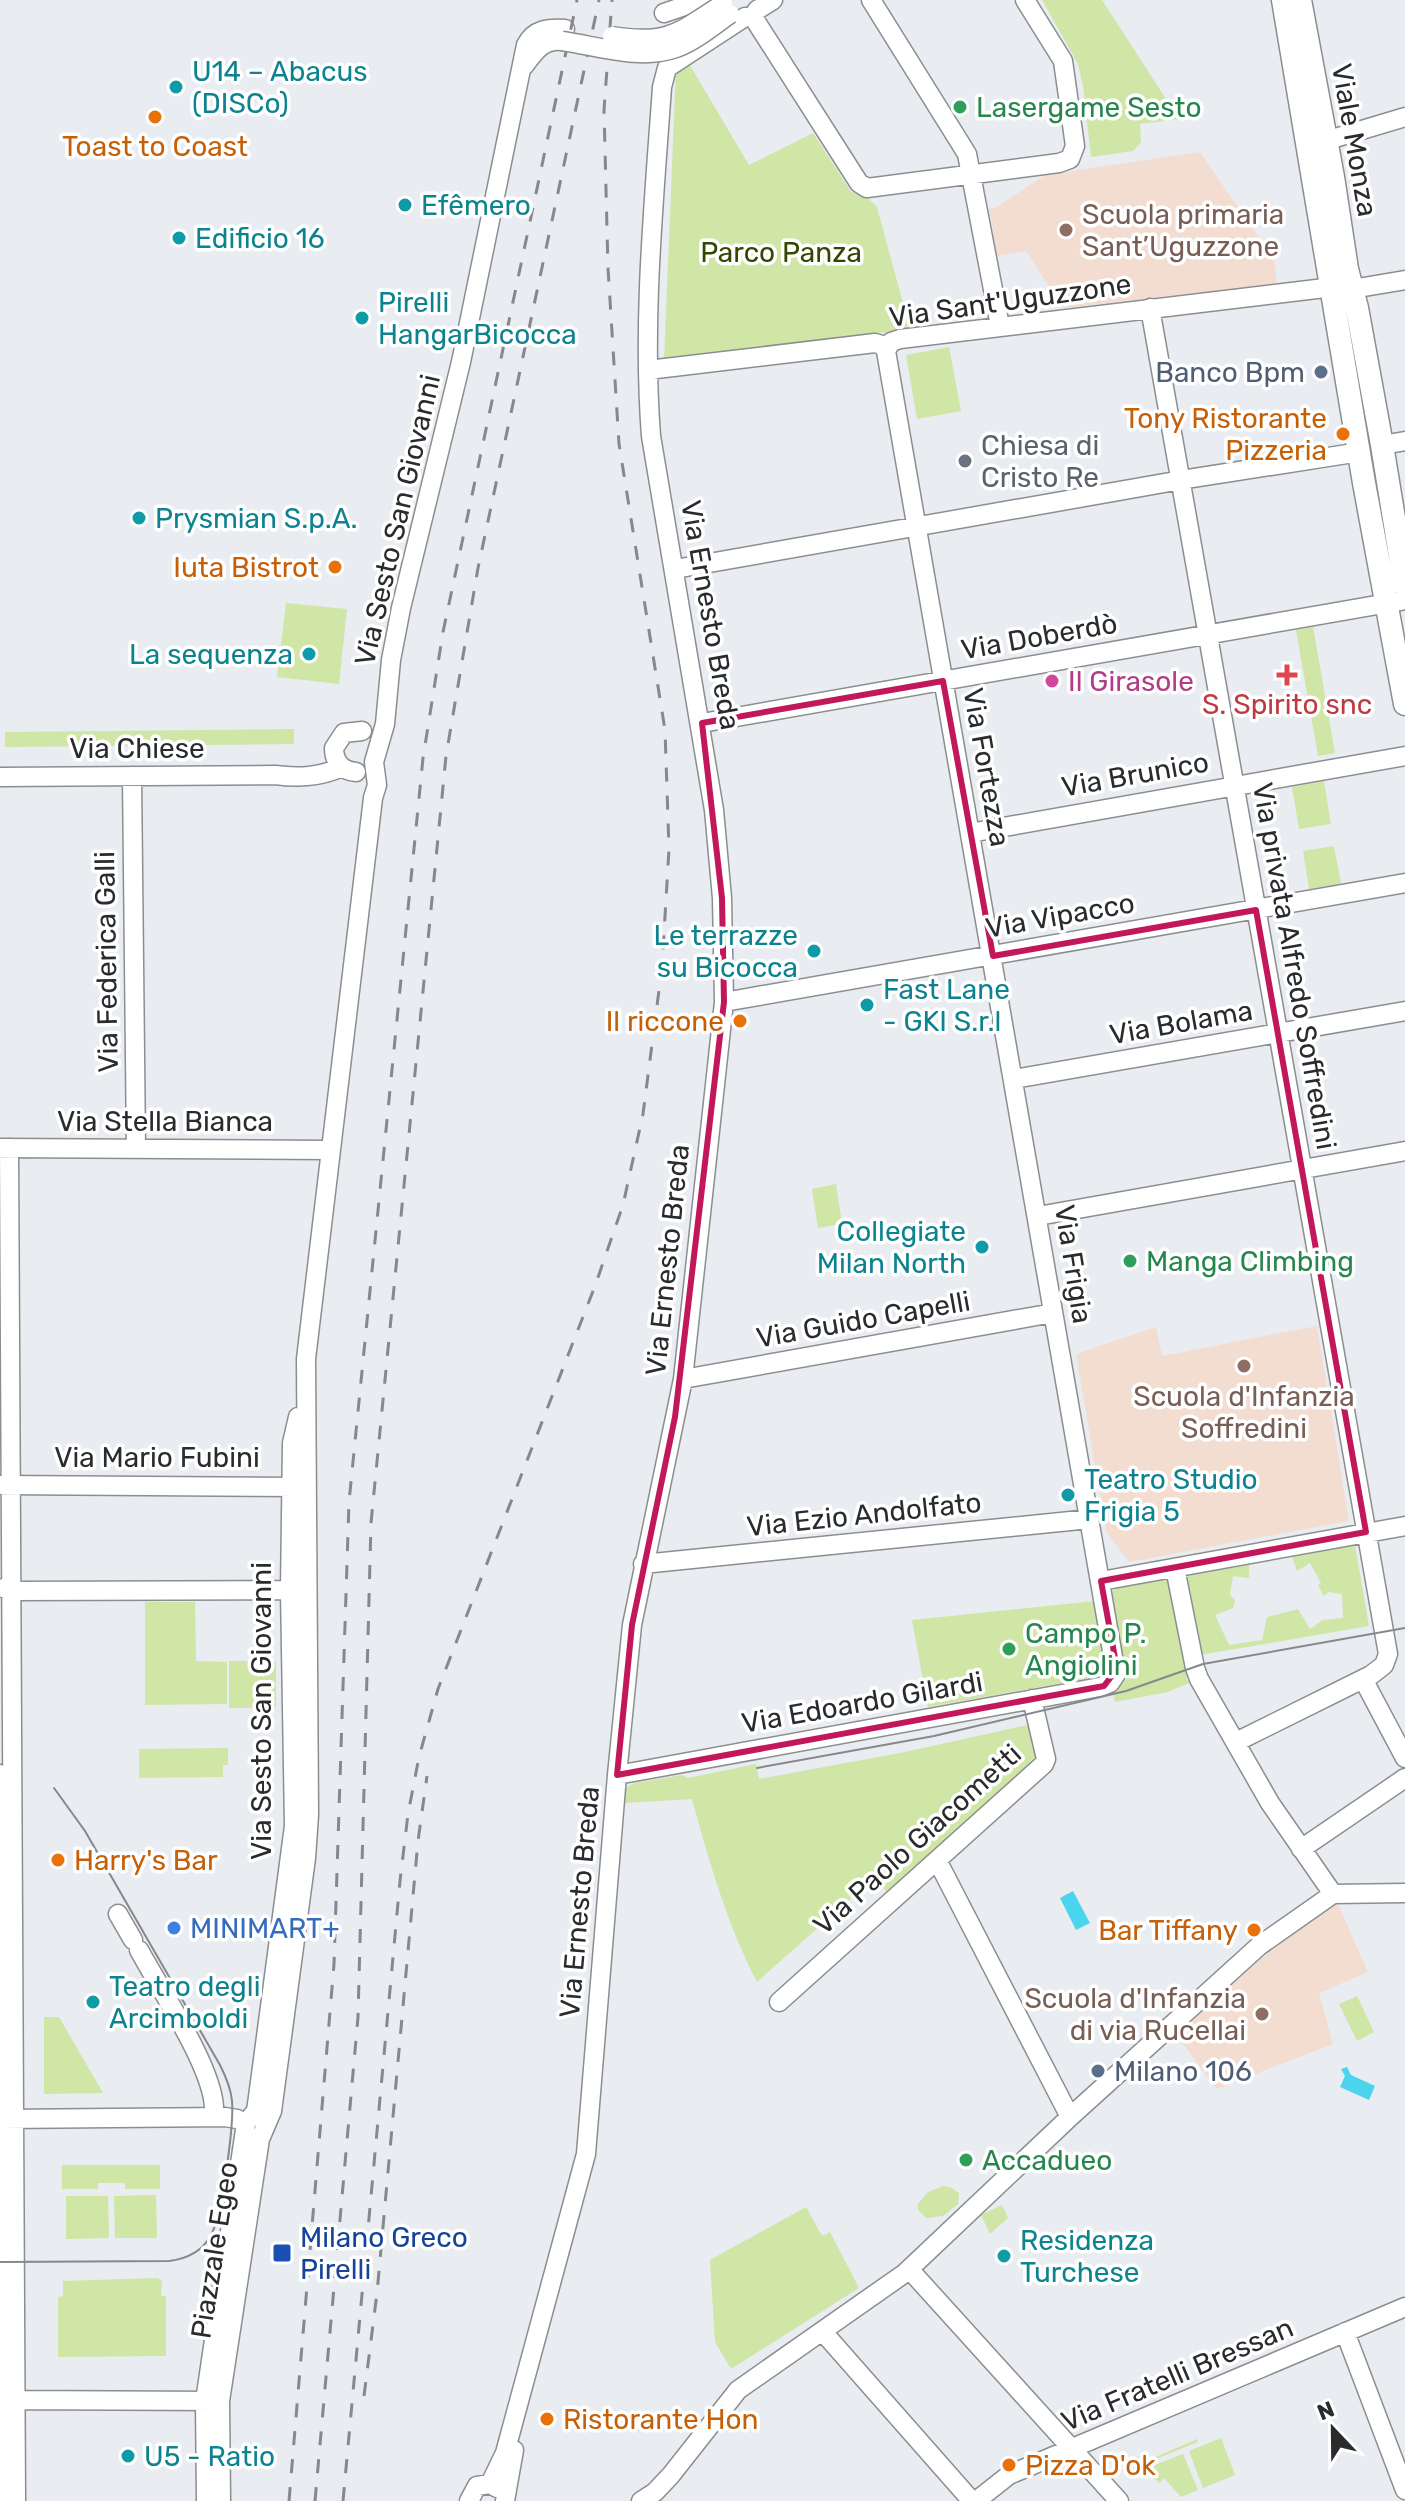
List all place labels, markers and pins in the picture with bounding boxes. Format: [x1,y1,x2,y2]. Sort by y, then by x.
place label: U14 – Abacus (DISCo) [192,55,368,120]
marker: U14 – Abacus (DISCo) [167,78,185,96]
place label: Lasergame Sesto [976,91,1202,124]
marker: Lasergame Sesto [951,98,969,116]
marker: Toast to Coast [146,108,164,126]
place label: Toast to Coast [62,130,248,163]
place label: Efêmero [421,189,531,222]
marker: Efêmero [396,196,414,214]
place label: Scuola primaria Sant’Uguzzone [1082,198,1284,263]
marker: Scuola primaria Sant’Uguzzone [1057,221,1075,239]
place label: Edificio 16 [195,222,325,255]
marker: Edificio 16 [170,229,188,247]
place label: Pirelli HangarBicocca [378,286,577,351]
marker: Pirelli HangarBicocca [353,309,371,327]
place label: Banco Bpm [1155,356,1305,389]
marker: Banco Bpm [1312,363,1330,381]
place label: Tony Ristorante Pizzeria [1124,402,1327,467]
marker: Tony Ristorante Pizzeria [1334,425,1352,443]
place label: Chiesa di Cristo Re [981,429,1099,494]
marker: Chiesa di Cristo Re [956,452,974,470]
place label: Prysmian S.p.A. [155,502,358,535]
marker: Prysmian S.p.A. [130,509,148,527]
place label: Iuta Bistrot [173,551,319,584]
marker: Iuta Bistrot [326,558,344,576]
place label: La sequenza [129,638,293,671]
marker: La sequenza [300,645,318,663]
place label: Il Girasole [1068,665,1194,698]
marker: S. Spirito snc [1278,666,1296,684]
marker: Il Girasole [1043,672,1061,690]
place label: S. Spirito snc [1202,688,1372,721]
place label: Le terrazze su Bicocca [653,919,798,984]
marker: Le terrazze su Bicocca [805,942,823,960]
place label: Fast Lane - GKI S.r.l [883,973,1010,1038]
marker: Fast Lane - GKI S.r.l [858,996,876,1014]
place label: Il riccone [606,1005,724,1038]
marker: Il riccone [731,1012,749,1030]
place label: Collegiate Milan North [817,1215,966,1280]
marker: Collegiate Milan North [973,1238,991,1256]
place label: Manga Climbing [1146,1245,1354,1278]
marker: Manga Climbing [1121,1252,1139,1270]
marker: Scuola d'Infanzia Soffredini [1235,1357,1253,1375]
place label: Scuola d'Infanzia Soffredini [1133,1380,1355,1445]
place label: Teatro Studio Frigia 5 [1084,1463,1258,1528]
marker: Teatro Studio Frigia 5 [1059,1486,1077,1504]
place label: Campo P. Angiolini [1025,1617,1147,1682]
marker: Campo P. Angiolini [1000,1640,1018,1658]
place label: Harry's Bar [74,1844,218,1877]
marker: Harry's Bar [49,1851,67,1869]
place label: MINIMART+ [190,1912,340,1945]
place label: Bar Tiffany [1098,1914,1238,1947]
marker: MINIMART+ [165,1919,183,1937]
marker: Bar Tiffany [1245,1921,1263,1939]
place label: Teatro degli Arcimboldi [109,1970,260,2035]
place label: Scuola d'Infanzia di via Rucellai [1024,1982,1246,2047]
marker: Teatro degli Arcimboldi [84,1993,102,2011]
marker: Scuola d'Infanzia di via Rucellai [1253,2005,1271,2023]
place label: Milano 106 [1114,2055,1252,2088]
marker: Milano 106 [1089,2062,1107,2080]
place label: Accadueo [982,2144,1112,2177]
marker: Accadueo [957,2151,975,2169]
place label: Milano Greco Pirelli [300,2221,468,2286]
place label: Residenza Turchese [1020,2224,1154,2289]
marker: Milano Greco Pirelli [271,2242,293,2264]
marker: Residenza Turchese [995,2247,1013,2265]
place label: Ristorante Hon [563,2403,759,2436]
marker: Ristorante Hon [538,2410,556,2428]
place label: U5 - Ratio [144,2440,275,2473]
marker: U5 - Ratio [119,2447,137,2465]
place label: Pizza D'ok [1025,2449,1156,2482]
marker: Pizza D'ok [1000,2456,1018,2474]

